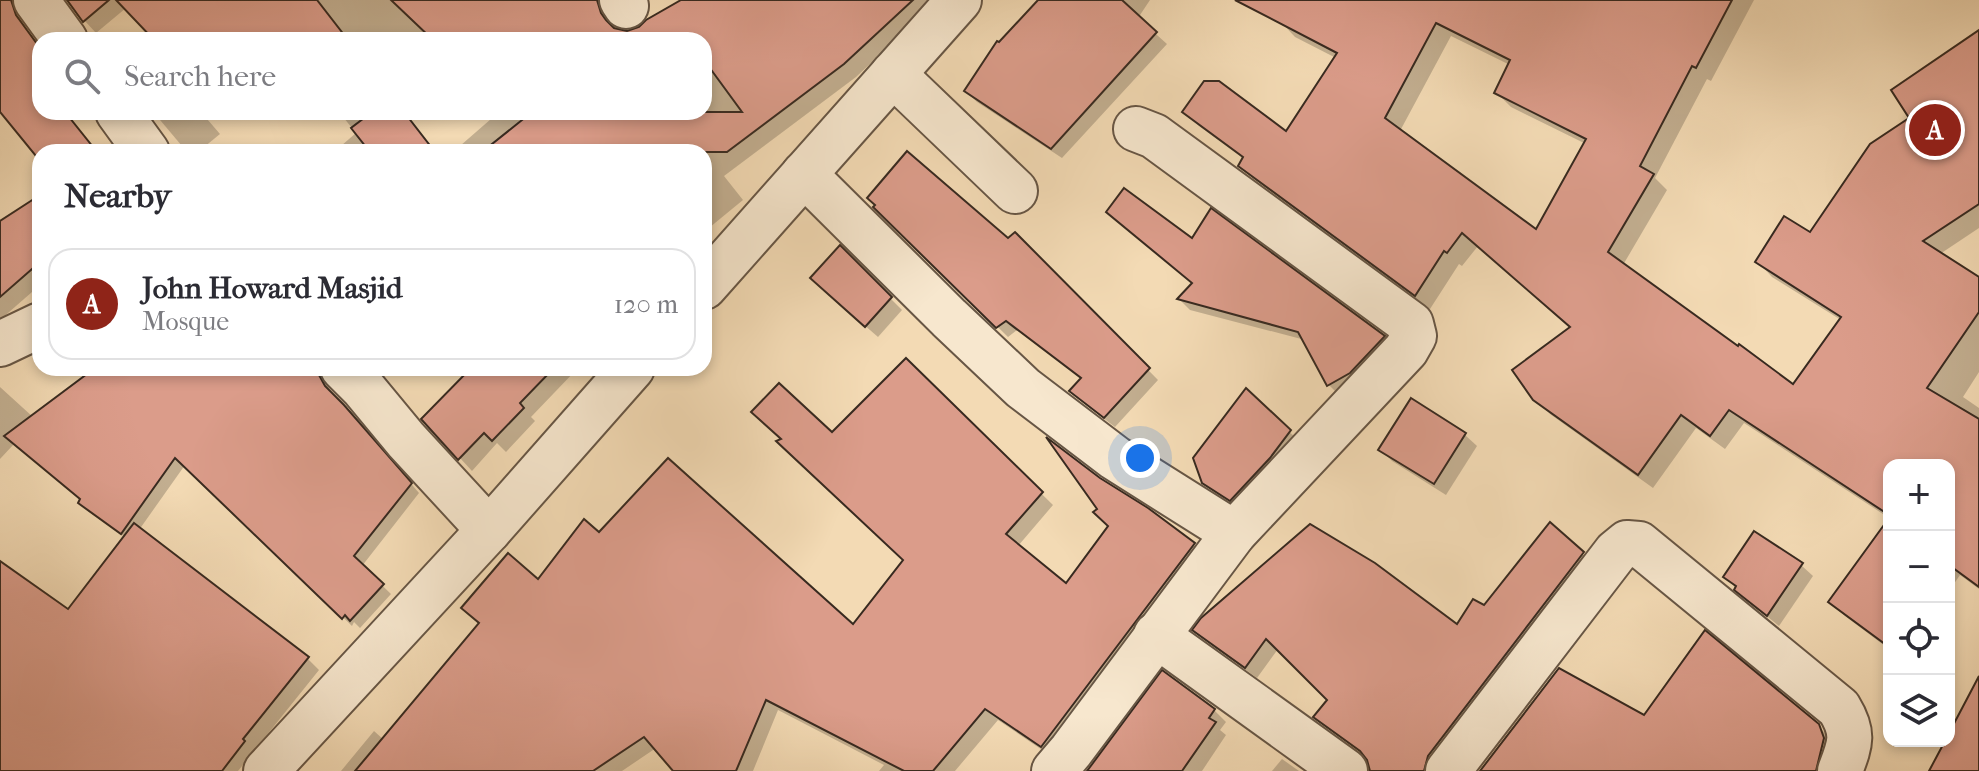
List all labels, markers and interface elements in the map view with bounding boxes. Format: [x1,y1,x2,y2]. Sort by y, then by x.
search box [32,32,712,120]
icon: search [60,54,104,98]
text: Search here [124,59,276,94]
pin: A [1909,100,1961,160]
text: Nearby [64,176,171,216]
text: John Howard Masjid [142,271,402,306]
text: A [84,289,100,320]
text: 120 m [614,289,678,320]
text: Mosque [142,306,229,337]
your location [1120,438,1160,478]
map controls [1883,459,1955,747]
button: + [1883,459,1955,531]
button: − [1883,531,1955,603]
button: locate [1883,603,1955,675]
button: layers [1883,675,1955,747]

